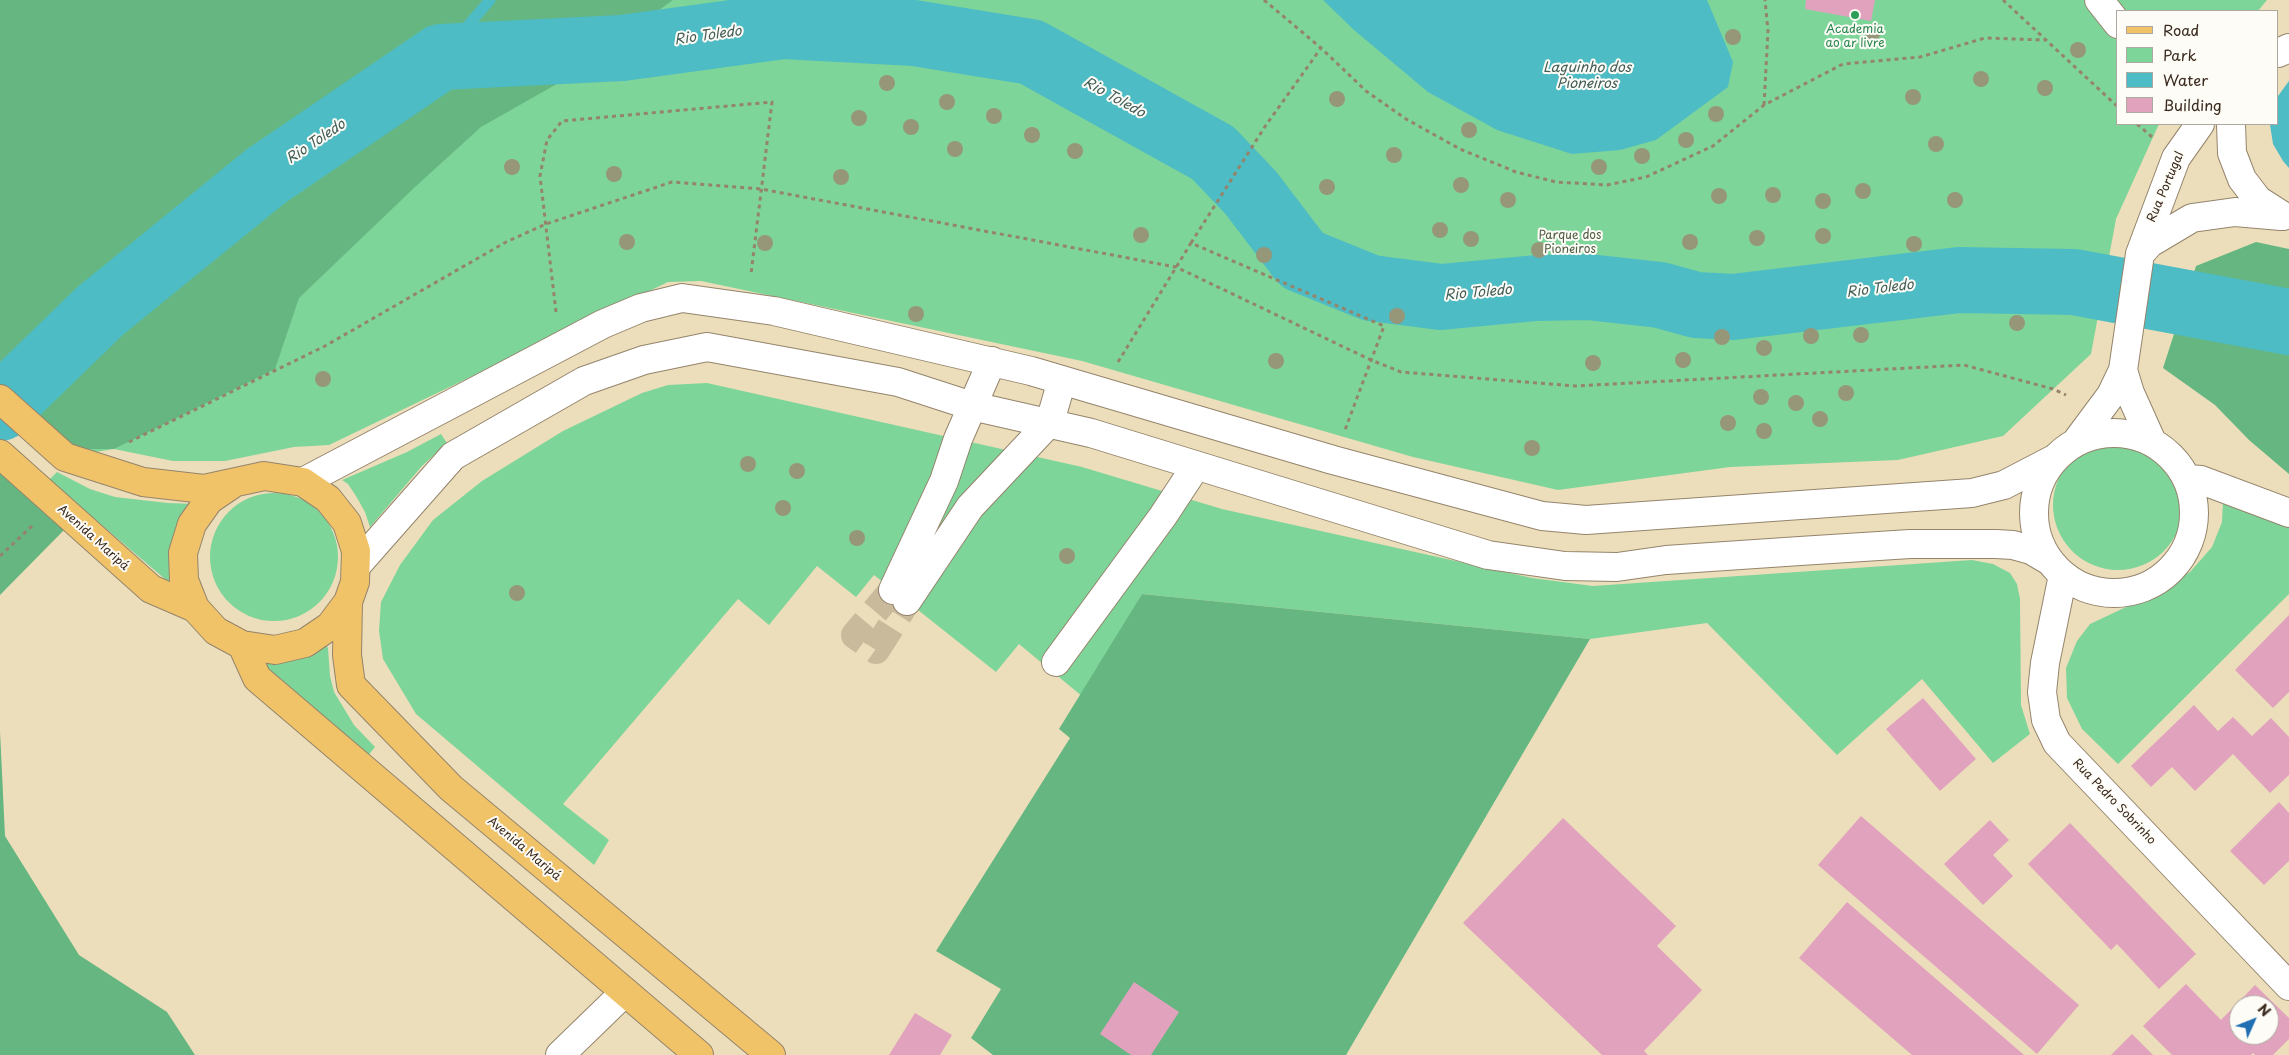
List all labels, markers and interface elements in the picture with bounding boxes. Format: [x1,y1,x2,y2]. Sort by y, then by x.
marker: Academia ao ar livre [1849,9,1861,21]
legend [2116,10,2279,125]
text: Road [2163,18,2199,41]
water label: Rio Toledo [673,23,743,49]
place label: Academia ao ar livre [1825,23,1885,51]
text: Park [2163,43,2197,66]
water label: Laguinho dos Pioneiros [1543,60,1631,92]
text: Water [2163,68,2208,91]
water label: Rio Toledo [1080,74,1148,122]
text: Building [2163,93,2222,116]
water label: Rio Toledo [283,116,349,168]
street label: Rua Portugal [2145,149,2187,225]
park label: Parque dos Pioneiros [1539,229,1601,257]
water label: Rio Toledo [1845,277,1915,301]
water label: Rio Toledo [1444,282,1512,304]
street label: Avenida Maripá [54,502,132,574]
street label: Rua Pedro Sobrinho [2069,756,2159,848]
street label: Avenida Maripá [485,814,563,884]
north arrow [2229,995,2279,1045]
text: N [2253,999,2276,1021]

